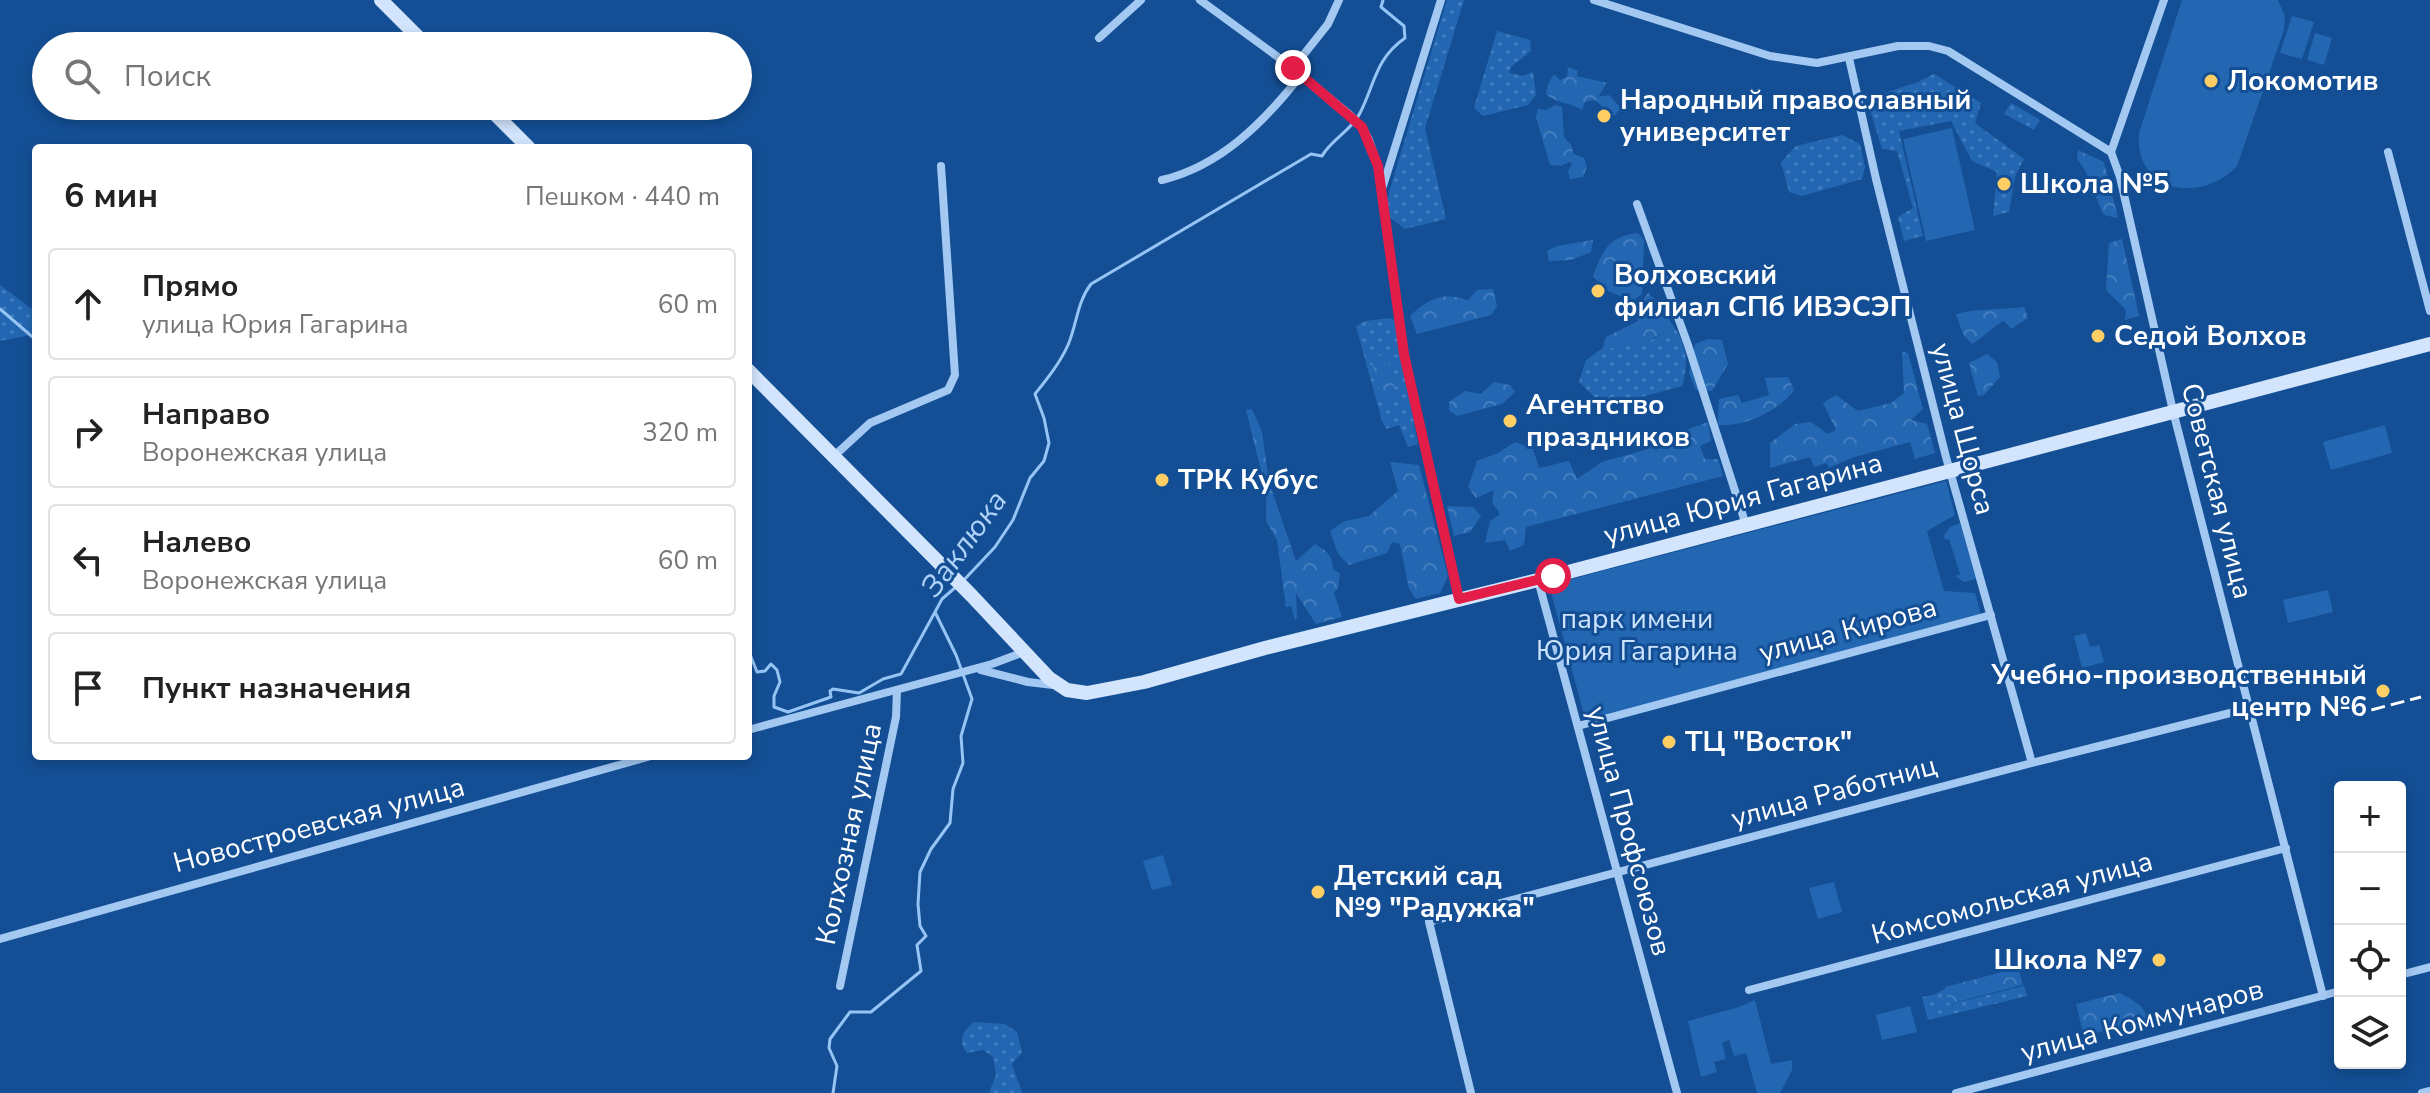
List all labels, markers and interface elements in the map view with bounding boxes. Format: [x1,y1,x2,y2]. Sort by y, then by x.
search box [32,32,752,120]
route end [1275,50,1311,86]
icon: search [60,54,104,98]
text: Поиск [124,56,211,97]
place label: Локомотив [2227,62,2379,100]
marker: Локомотив [2202,72,2220,90]
place label: Народный православный университет [1620,81,1971,151]
marker: Народный православный университет [1595,107,1613,125]
place label: Школа №5 [2020,165,2170,203]
text: 6 мин [64,173,158,219]
marker: Школа №5 [1995,175,2013,193]
text: Пешком · 440 m [525,179,720,214]
place label: Волховский филиал СПб ИВЭСЭП [1614,256,1911,326]
text: Прямо [142,266,239,307]
icon: ahead [66,282,110,326]
marker: Волховский филиал СПб ИВЭСЭП [1589,282,1607,300]
text: 60 m [658,287,718,322]
text: улица Юрия Гагарина [142,307,409,342]
place label: Седой Волхов [2114,317,2307,355]
marker: Седой Волхов [2089,327,2107,345]
street label: улица Щорса [1922,339,2004,519]
street label: Советская улица [2172,379,2262,603]
place label: Агентство праздников [1526,386,1690,456]
text: Направо [142,394,270,435]
icon: right [66,410,110,454]
marker: Агентство праздников [1501,412,1519,430]
text: 320 m [642,415,718,450]
text: Воронежская улица [142,435,387,470]
street label: улица Юрия Гагарина [1599,443,1887,555]
place label: ТРК Кубус [1178,461,1319,499]
marker: ТРК Кубус [1153,471,1171,489]
water label: Заклюка [911,482,1017,606]
text: Налево [142,522,251,563]
icon: left [66,538,110,582]
text: 60 m [658,543,718,578]
route start [1535,558,1571,594]
text: Воронежская улица [142,563,387,598]
street label: улица Кирова [1755,588,1941,672]
park label: парк имени Юрия Гагарина [1536,600,1738,670]
place label: Учебно-производственный центр №6 [1990,656,2367,726]
icon: arrive [66,666,110,710]
text: Пункт назначения [142,668,411,709]
marker: Учебно-производственный центр №6 [2374,682,2392,700]
street label: улица Профсоюзов [1577,702,1681,960]
street label: Колхозная улица [807,720,891,948]
place label: ТЦ "Восток" [1685,723,1852,761]
marker: ТЦ "Восток" [1660,733,1678,751]
street label: улица Работниц [1727,746,1941,838]
street label: Новостроевская улица [169,768,469,882]
map controls [2334,781,2406,1069]
button: + [2334,781,2406,853]
street label: Комсомольская улица [1867,842,2157,954]
button: − [2334,853,2406,925]
place label: Детский cад №9 "Радужка" [1334,857,1535,927]
marker: Детский cад №9 "Радужка" [1309,883,1327,901]
button: locate [2334,925,2406,997]
place label: Школа №7 [1993,941,2143,979]
marker: Школа №7 [2150,951,2168,969]
street label: улица Коммунаров [2016,970,2268,1072]
button: layers [2334,997,2406,1069]

